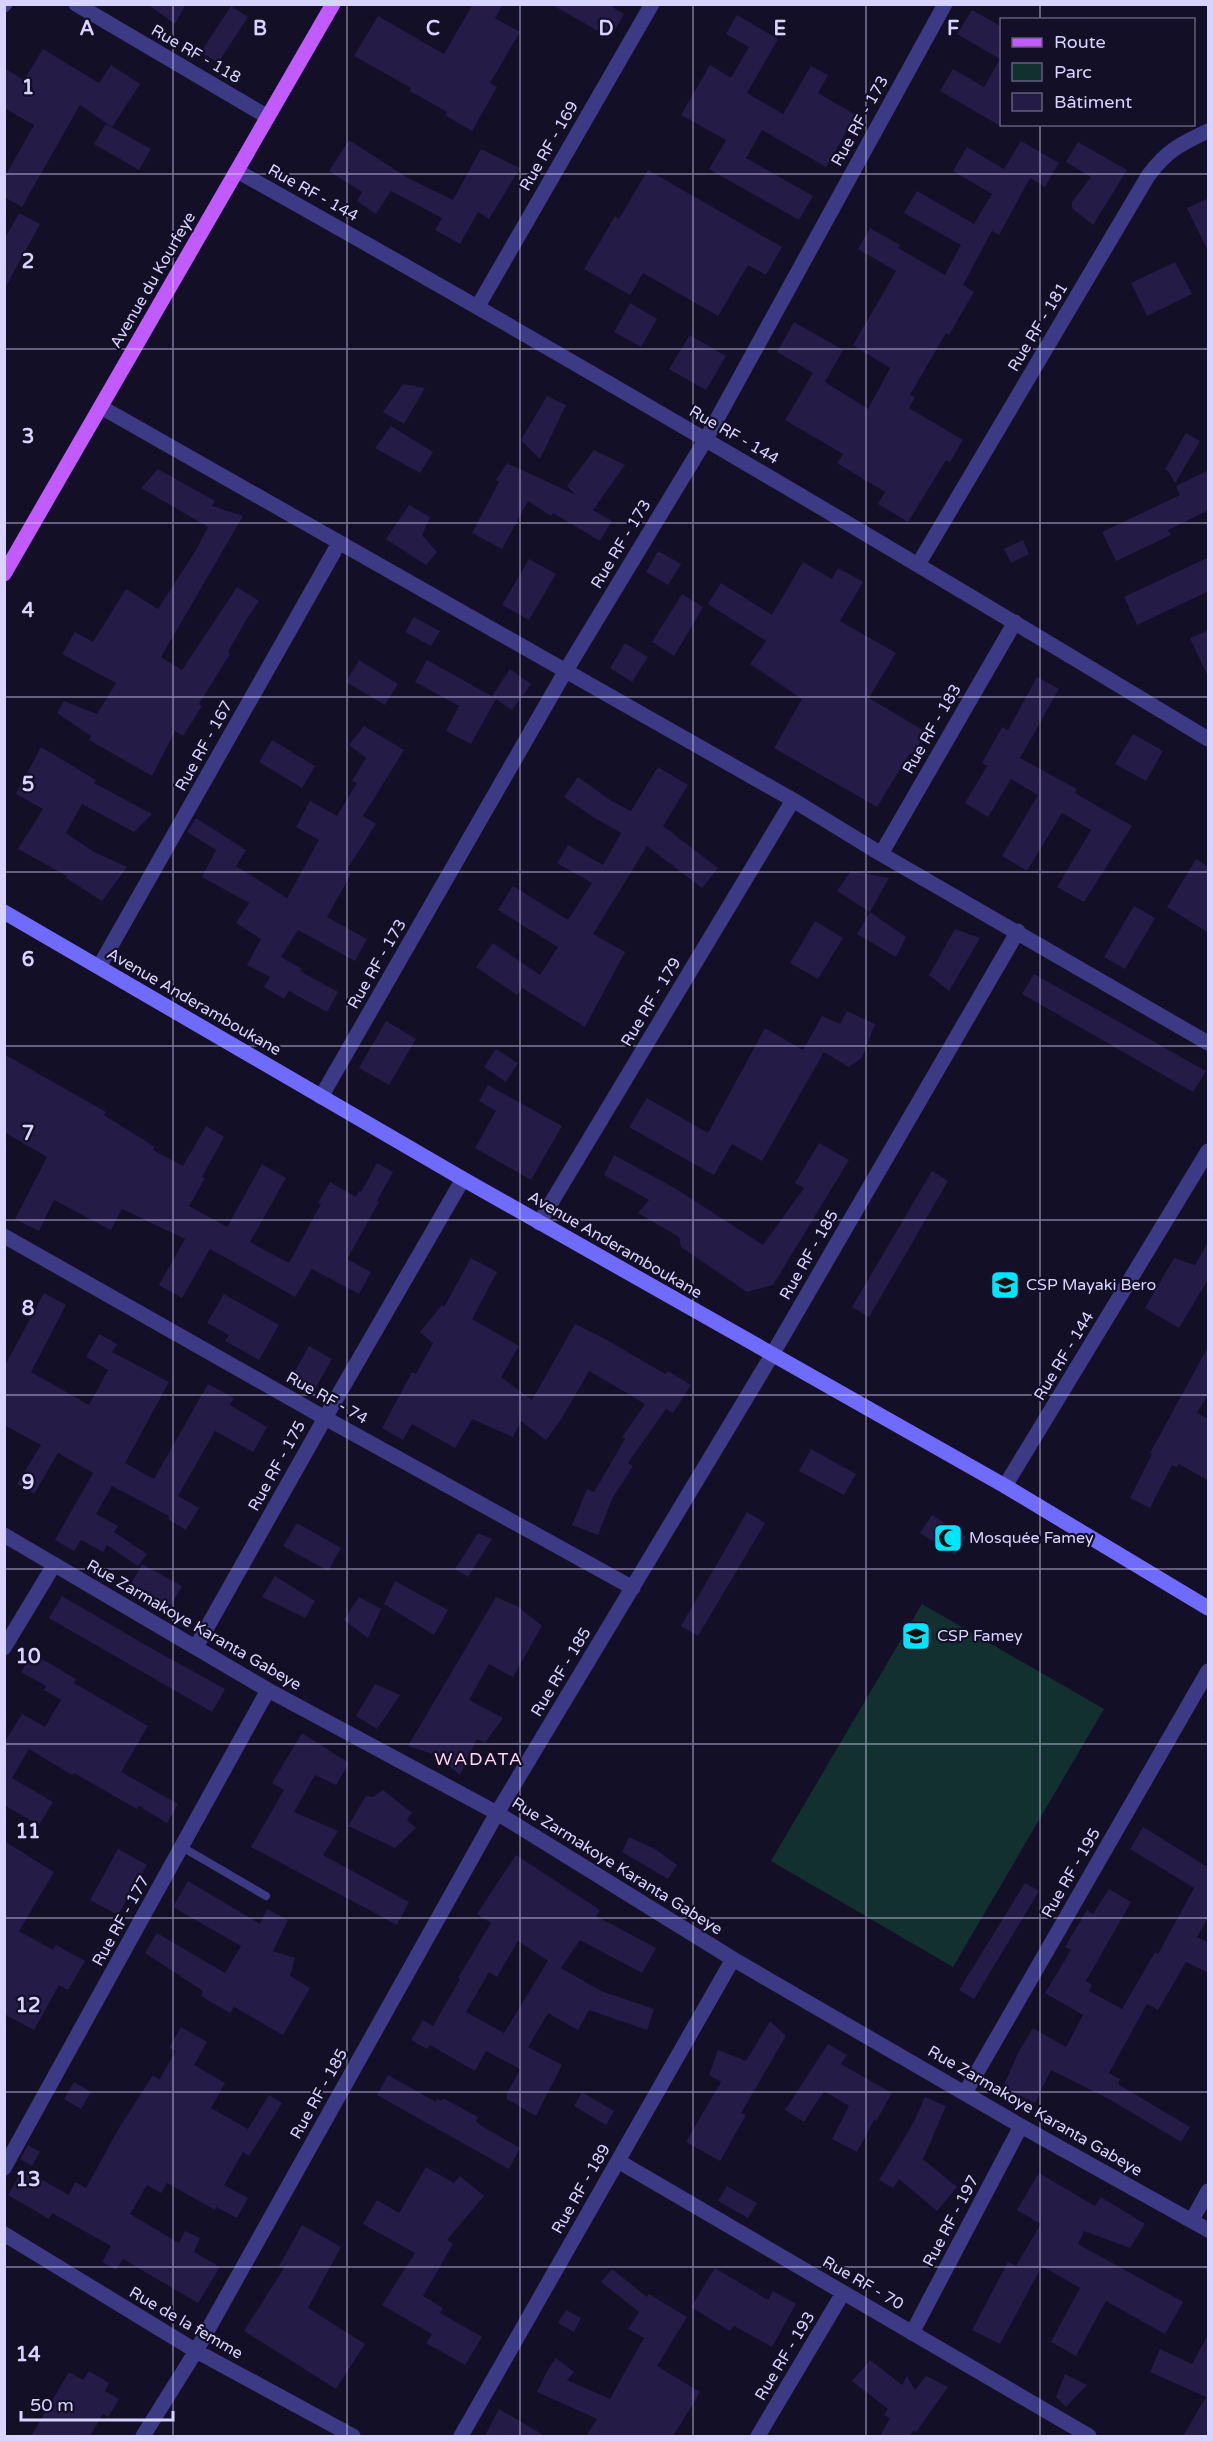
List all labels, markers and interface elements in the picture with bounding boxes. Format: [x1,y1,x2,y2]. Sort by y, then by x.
text: A [80,17,95,41]
text: B [253,17,267,41]
text: C [426,17,440,41]
text: D [598,17,614,41]
text: E [774,17,787,41]
text: F [947,17,959,41]
legend [1000,18,1195,126]
street label: Rue RF - 118 [147,20,245,88]
text: Route [1054,31,1106,53]
text: Parc [1054,61,1092,83]
street label: Rue RF - 173 [827,72,893,170]
text: 1 [22,76,34,100]
text: Bâtiment [1054,91,1132,113]
street label: Rue RF - 169 [515,97,583,195]
street label: Rue RF - 144 [264,160,362,226]
street label: Avenue du Kourfeye [106,208,200,352]
text: 2 [22,250,34,274]
street label: Rue RF - 181 [1004,279,1072,375]
street label: Rue RF - 144 [685,401,783,469]
text: 3 [22,425,34,449]
street label: Rue RF - 173 [587,496,655,592]
text: 4 [22,599,35,623]
street label: Rue RF - 183 [898,680,966,778]
street label: Rue RF - 167 [171,697,237,795]
text: 5 [22,773,34,797]
street label: Rue RF - 173 [343,915,411,1013]
street label: Avenue Anderamboukane [103,944,285,1060]
text: 6 [22,948,34,972]
street label: Rue RF - 179 [617,954,685,1050]
text: 7 [22,1122,34,1146]
street label: Avenue Anderamboukane [524,1187,706,1303]
street label: Rue RF - 185 [775,1206,843,1304]
school or university icon: CSP Mayaki Bero [989,1269,1021,1301]
place label: CSP Mayaki Bero [1026,1275,1156,1295]
text: 8 [22,1297,34,1321]
street label: Rue RF - 144 [1030,1308,1098,1404]
street label: Rue RF - 74 [283,1367,371,1429]
street label: Rue RF - 175 [244,1417,310,1515]
text: 9 [22,1471,34,1495]
mosque icon: Mosquée Famey [932,1522,964,1554]
place label: Mosquée Famey [969,1528,1094,1548]
street label: Rue Zarmakoye Karanta Gabeye [83,1555,305,1695]
school or university icon: CSP Famey [900,1620,932,1652]
street label: Rue RF - 185 [527,1624,595,1720]
place label: CSP Famey [937,1626,1023,1646]
text: 10 [15,1645,41,1669]
district label: WADATA [434,1748,524,1770]
street label: Rue Zarmakoye Karanta Gabeye [508,1793,726,1939]
text: 11 [15,1820,41,1844]
street label: Rue RF - 195 [1037,1824,1105,1922]
street label: Rue RF - 177 [88,1872,154,1970]
text: 12 [15,1994,41,2018]
street label: Rue Zarmakoye Karanta Gabeye [924,2041,1146,2181]
street label: Rue RF - 185 [286,2045,352,2143]
street label: Rue RF - 189 [547,2140,615,2238]
text: 13 [15,2168,41,2192]
street label: Rue RF - 197 [919,2172,983,2270]
street label: Rue RF - 70 [819,2252,907,2314]
street label: Rue de la femme [126,2282,246,2364]
street label: Rue RF - 193 [751,2308,819,2404]
text: 14 [15,2343,41,2367]
scale bar [21,2384,172,2422]
text: 50 m [30,2394,74,2416]

